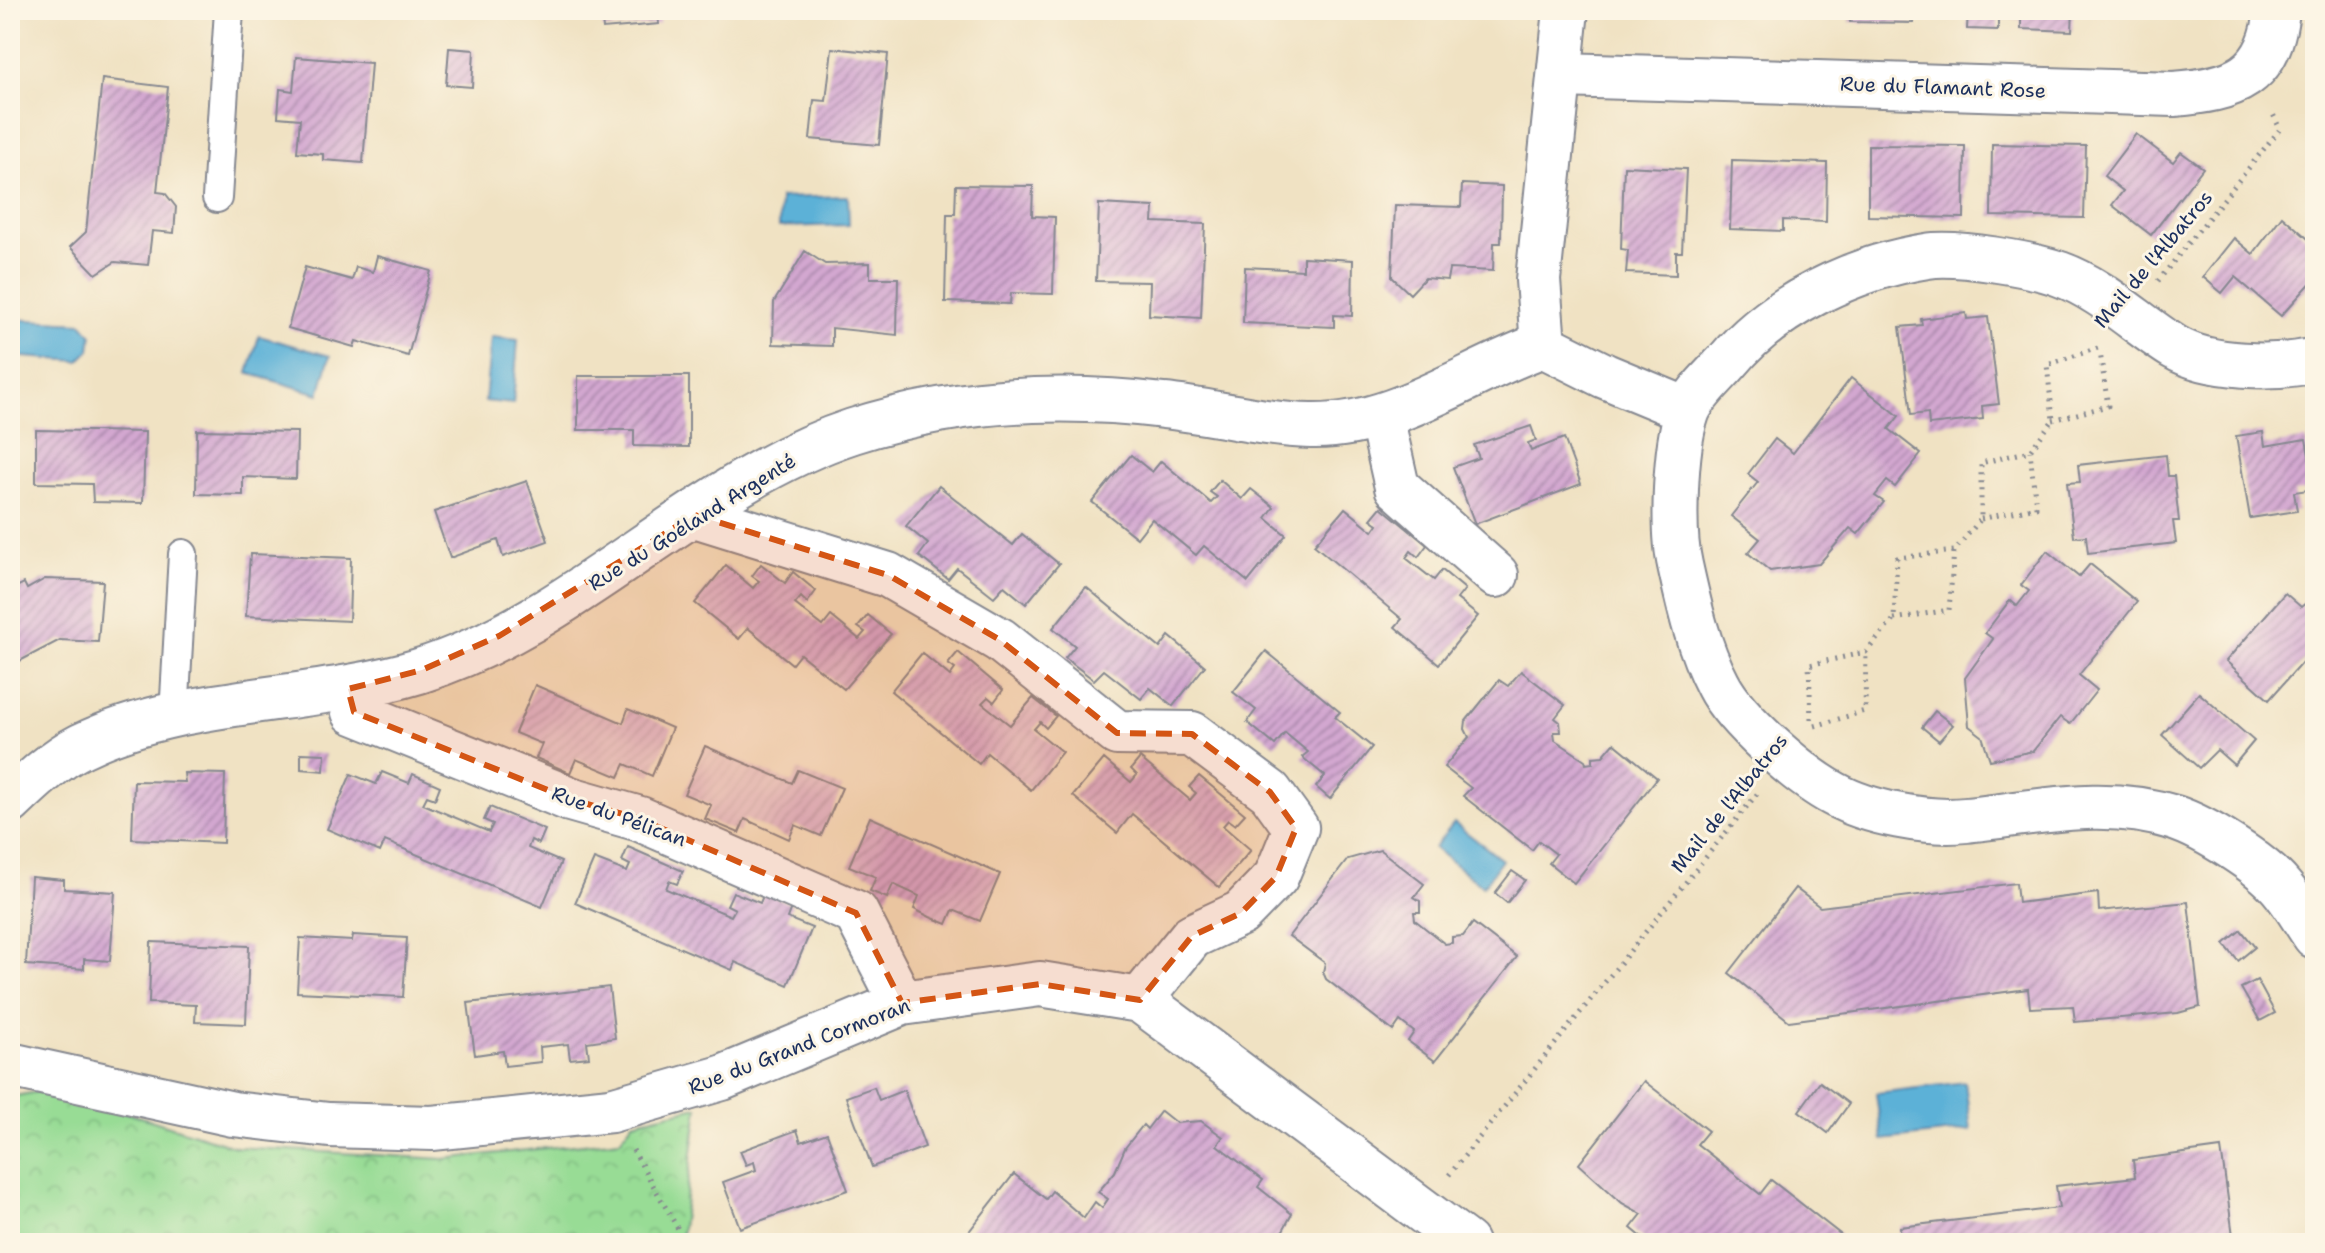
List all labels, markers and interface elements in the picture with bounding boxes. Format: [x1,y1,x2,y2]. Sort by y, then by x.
street label: Rue du Flamant Rose [1840,70,2046,104]
street label: Mail de l'Albatros [2088,185,2218,333]
street label: Rue du Goéland Argenté [583,447,801,597]
street label: Mail de l'Albatros [1665,728,1793,878]
street label: Rue du Pélican [548,780,690,852]
street label: Rue du Grand Cormoran [684,992,914,1100]

